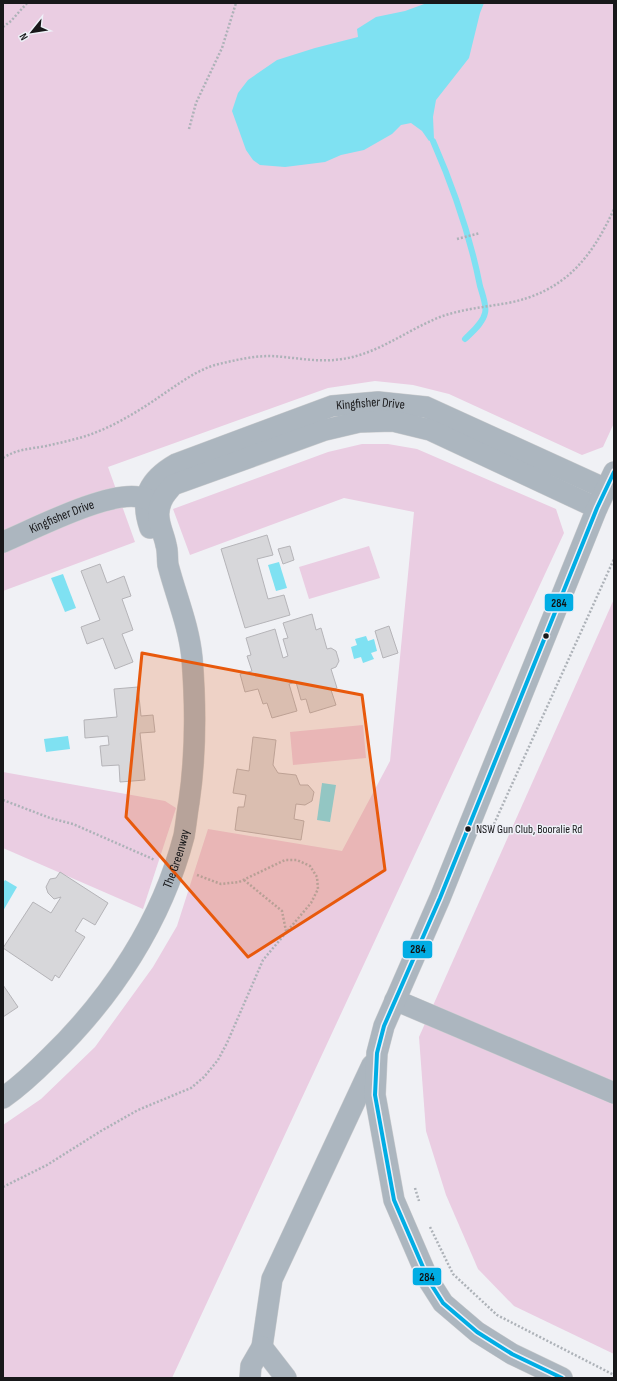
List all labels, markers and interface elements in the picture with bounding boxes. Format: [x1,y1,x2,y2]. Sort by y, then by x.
north arrow [12,12,52,52]
text: N [17,31,31,43]
street label: Kingfisher Drive [336,394,406,414]
street label: Kingfisher Drive [27,496,96,537]
line badge: 284 [544,593,574,612]
text: 284 [551,597,567,610]
unlabelled marker [541,631,551,641]
place label: NSW Gun Club, Booralie Rd [476,822,582,837]
marker: NSW Gun Club, Booralie Rd [463,824,473,834]
street label: The Greenway [159,828,193,891]
line badge: 284 [402,940,433,959]
text: 284 [410,943,426,956]
line badge: 284 [412,1267,442,1286]
text: 284 [419,1271,435,1284]

